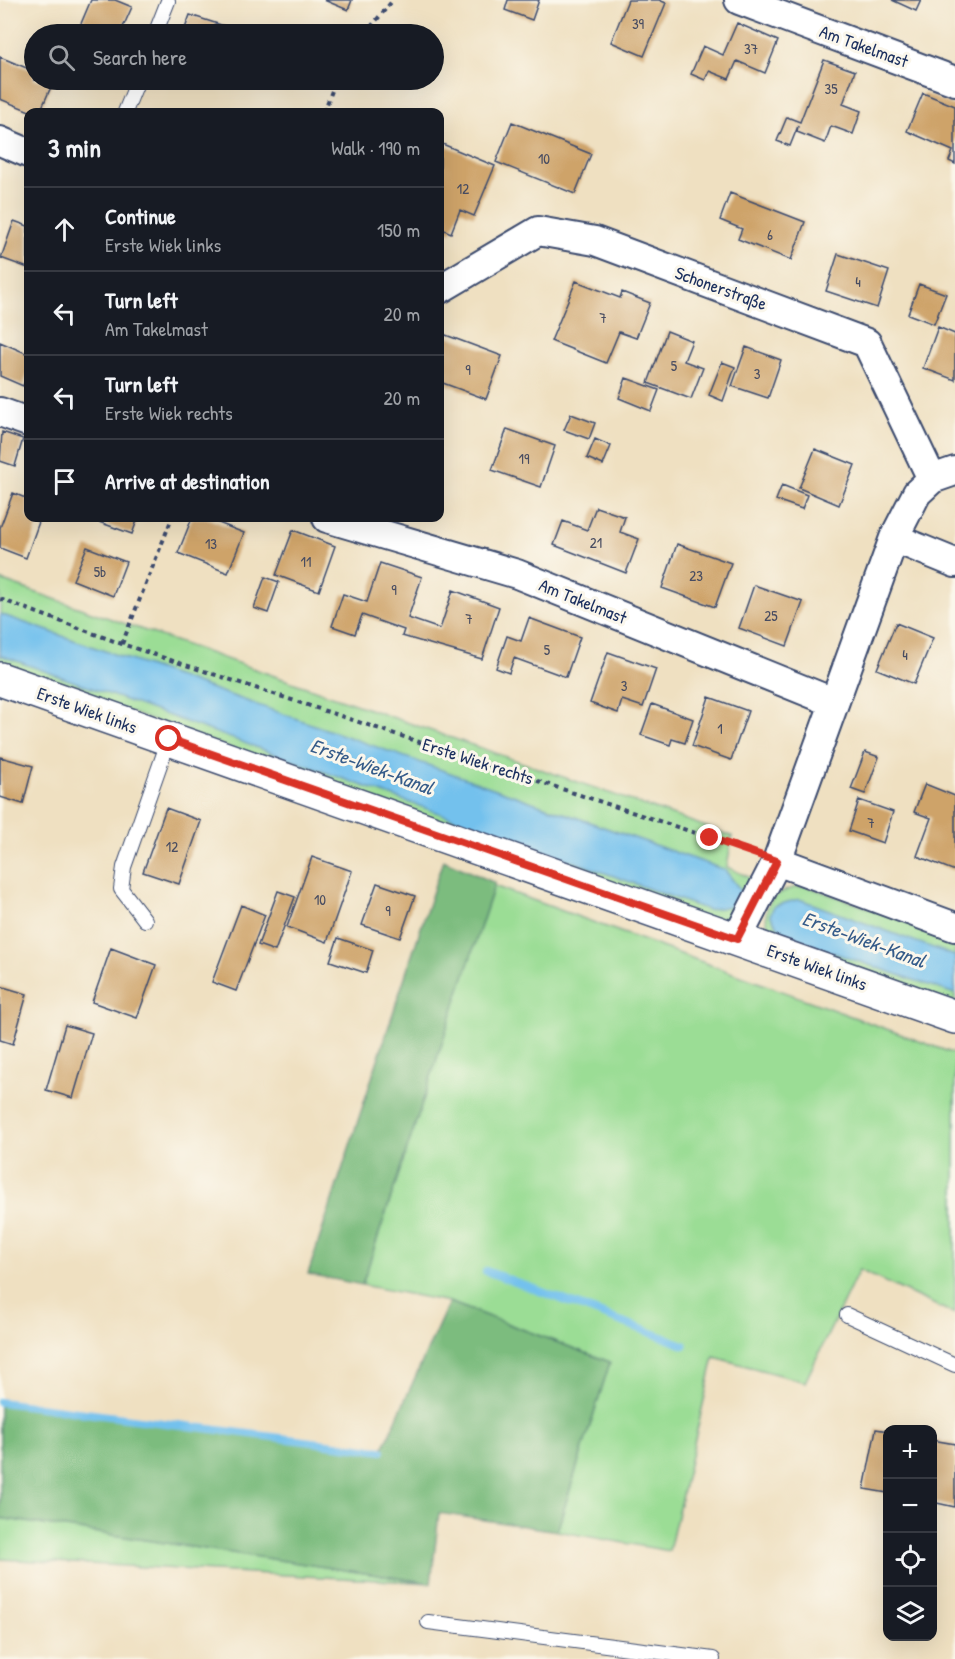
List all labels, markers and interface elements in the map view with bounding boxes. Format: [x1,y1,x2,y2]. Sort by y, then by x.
house number: 39 [632,13,645,34]
street label: Am Takelmast [816,18,912,74]
search box [24,24,444,90]
house number: 37 [744,38,758,59]
icon: search [45,41,78,74]
text: Search here [93,42,187,72]
house number: 35 [824,78,838,99]
text: 3 min [48,130,101,165]
text: Walk · 190 m [331,134,420,161]
house number: 10 [538,148,550,169]
house number: 12 [457,178,469,199]
text: Continue [105,201,176,231]
icon: ahead [48,213,81,246]
text: 150 m [377,216,420,243]
house number: 6 [767,224,773,245]
text: Erste Wiek links [105,231,221,258]
street label: Schonerstraße [672,260,770,316]
house number: 4 [855,271,861,292]
text: Turn left [105,285,178,315]
icon: left [48,297,81,330]
text: 20 m [383,300,420,327]
house number: 7 [599,307,607,328]
text: Am Takelmast [105,315,208,342]
house number: 5 [671,355,678,376]
house number: 9 [465,359,471,380]
house number: 3 [754,363,761,384]
text: Turn left [105,369,178,399]
icon: left [48,381,81,414]
text: 20 m [383,384,420,411]
text: Erste Wiek rechts [105,399,233,426]
house number: 19 [519,448,530,469]
icon: arrive [48,465,81,498]
text: Arrive at destination [105,466,270,496]
house number: 21 [590,532,602,553]
house number: 13 [205,533,217,554]
house number: 11 [301,551,311,572]
house number: 5b [94,561,106,582]
house number: 23 [689,565,703,586]
street label: Am Takelmast [535,572,631,630]
house number: 9 [391,579,397,600]
house number: 25 [764,605,778,626]
house number: 7 [465,608,473,629]
house number: 5 [544,639,551,660]
house number: 4 [902,644,908,665]
house number: 3 [621,675,628,696]
street label: Erste Wiek links [34,680,140,740]
house number: 1 [717,718,723,739]
route start [155,725,181,751]
water label: Erste-Wiek-Kanal [307,731,439,801]
street label: Erste Wiek rechts [419,731,537,791]
house number: 7 [867,812,875,833]
route end [696,824,722,850]
house number: 12 [166,836,178,857]
house number: 10 [314,889,326,910]
house number: 9 [385,900,391,921]
water label: Erste-Wiek-Kanal [799,904,931,974]
street label: Erste Wiek links [764,937,870,997]
map controls [883,1425,937,1641]
button: + [883,1425,937,1479]
button: − [883,1479,937,1533]
button: locate [883,1533,937,1587]
button: layers [883,1587,937,1641]

